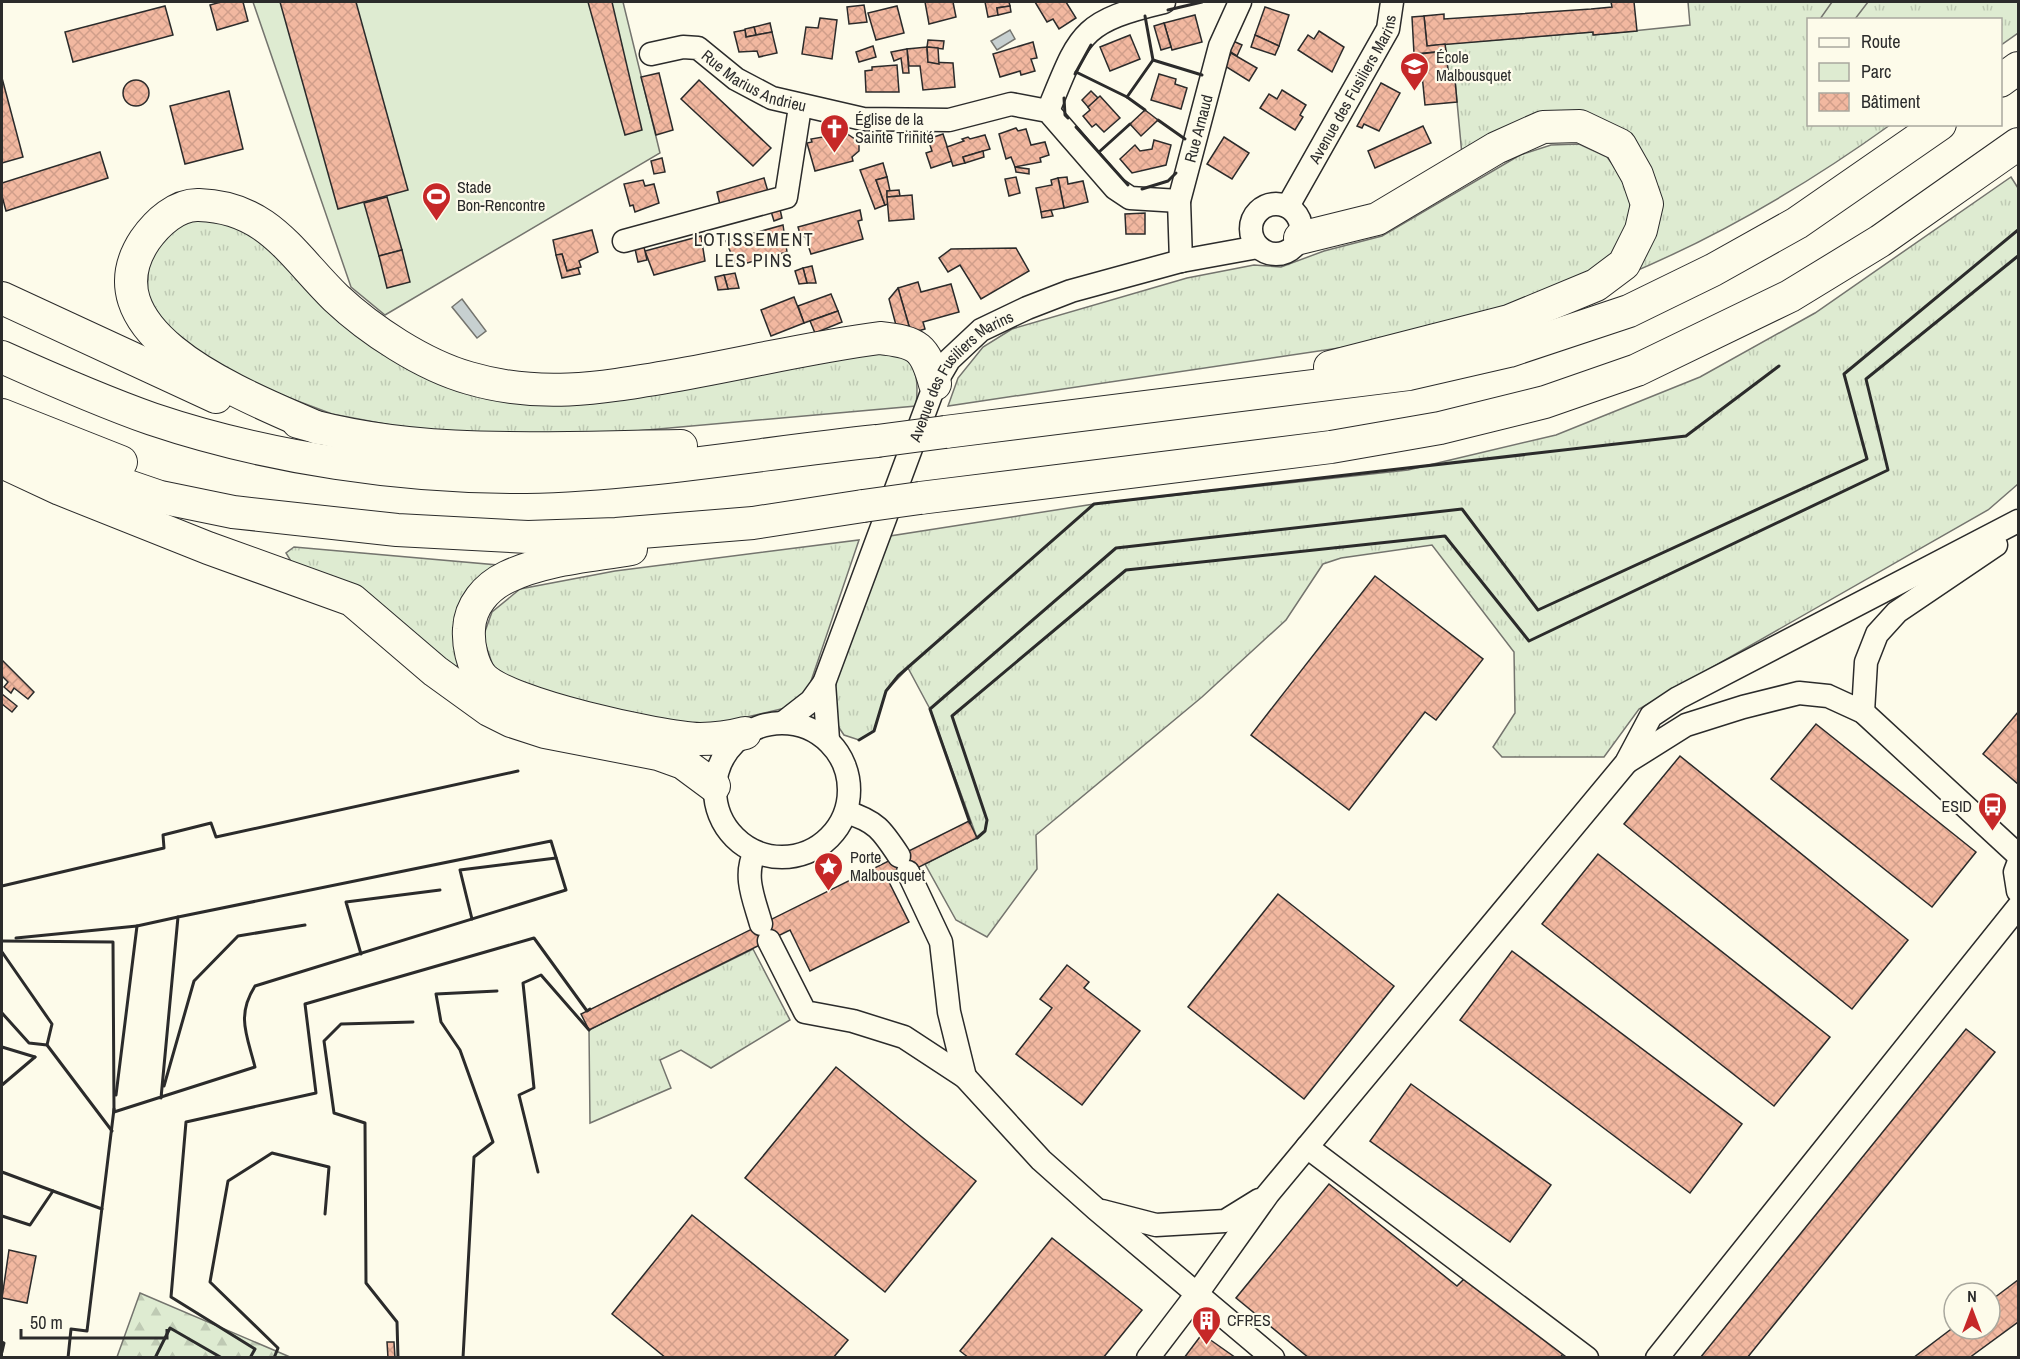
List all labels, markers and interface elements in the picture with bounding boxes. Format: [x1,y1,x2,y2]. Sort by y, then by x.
street label: Avenue des Fusiliers Marins [1303,13,1401,168]
legend [1807,18,2002,126]
text: Route [1861,29,1900,54]
street label: Rue Marius Andrieu [697,44,808,117]
place label: École Malbousquet [1436,46,1511,86]
school or university icon: École Malbousquet [1399,50,1431,92]
text: Parc [1861,59,1891,84]
text: Bâtiment [1861,89,1920,114]
street label: Rue Arnaud [1179,92,1218,165]
place label: Église de la Sainte Trinité [855,108,934,148]
church icon: Église de la Sainte Trinité [818,112,850,154]
place label: Stade Bon-Rencontre [457,176,545,216]
sports icon: Stade Bon-Rencontre [420,180,452,222]
district label: LOTISSEMENT LES PINS [694,227,814,273]
street label: Avenue des Fusiliers Marins [903,305,1017,446]
bus stop icon: ESID [1977,790,2009,832]
place label: ESID [1941,795,1972,817]
place label: Porte Malbousquet [850,846,925,886]
place icon: Porte Malbousquet [813,850,845,892]
north arrow [1942,1281,2002,1341]
text: N [1967,1285,1977,1307]
scale bar [21,1302,166,1340]
building icon: CFPES [1190,1304,1222,1346]
place label: CFPES [1227,1309,1271,1331]
text: 50 m [30,1310,63,1335]

